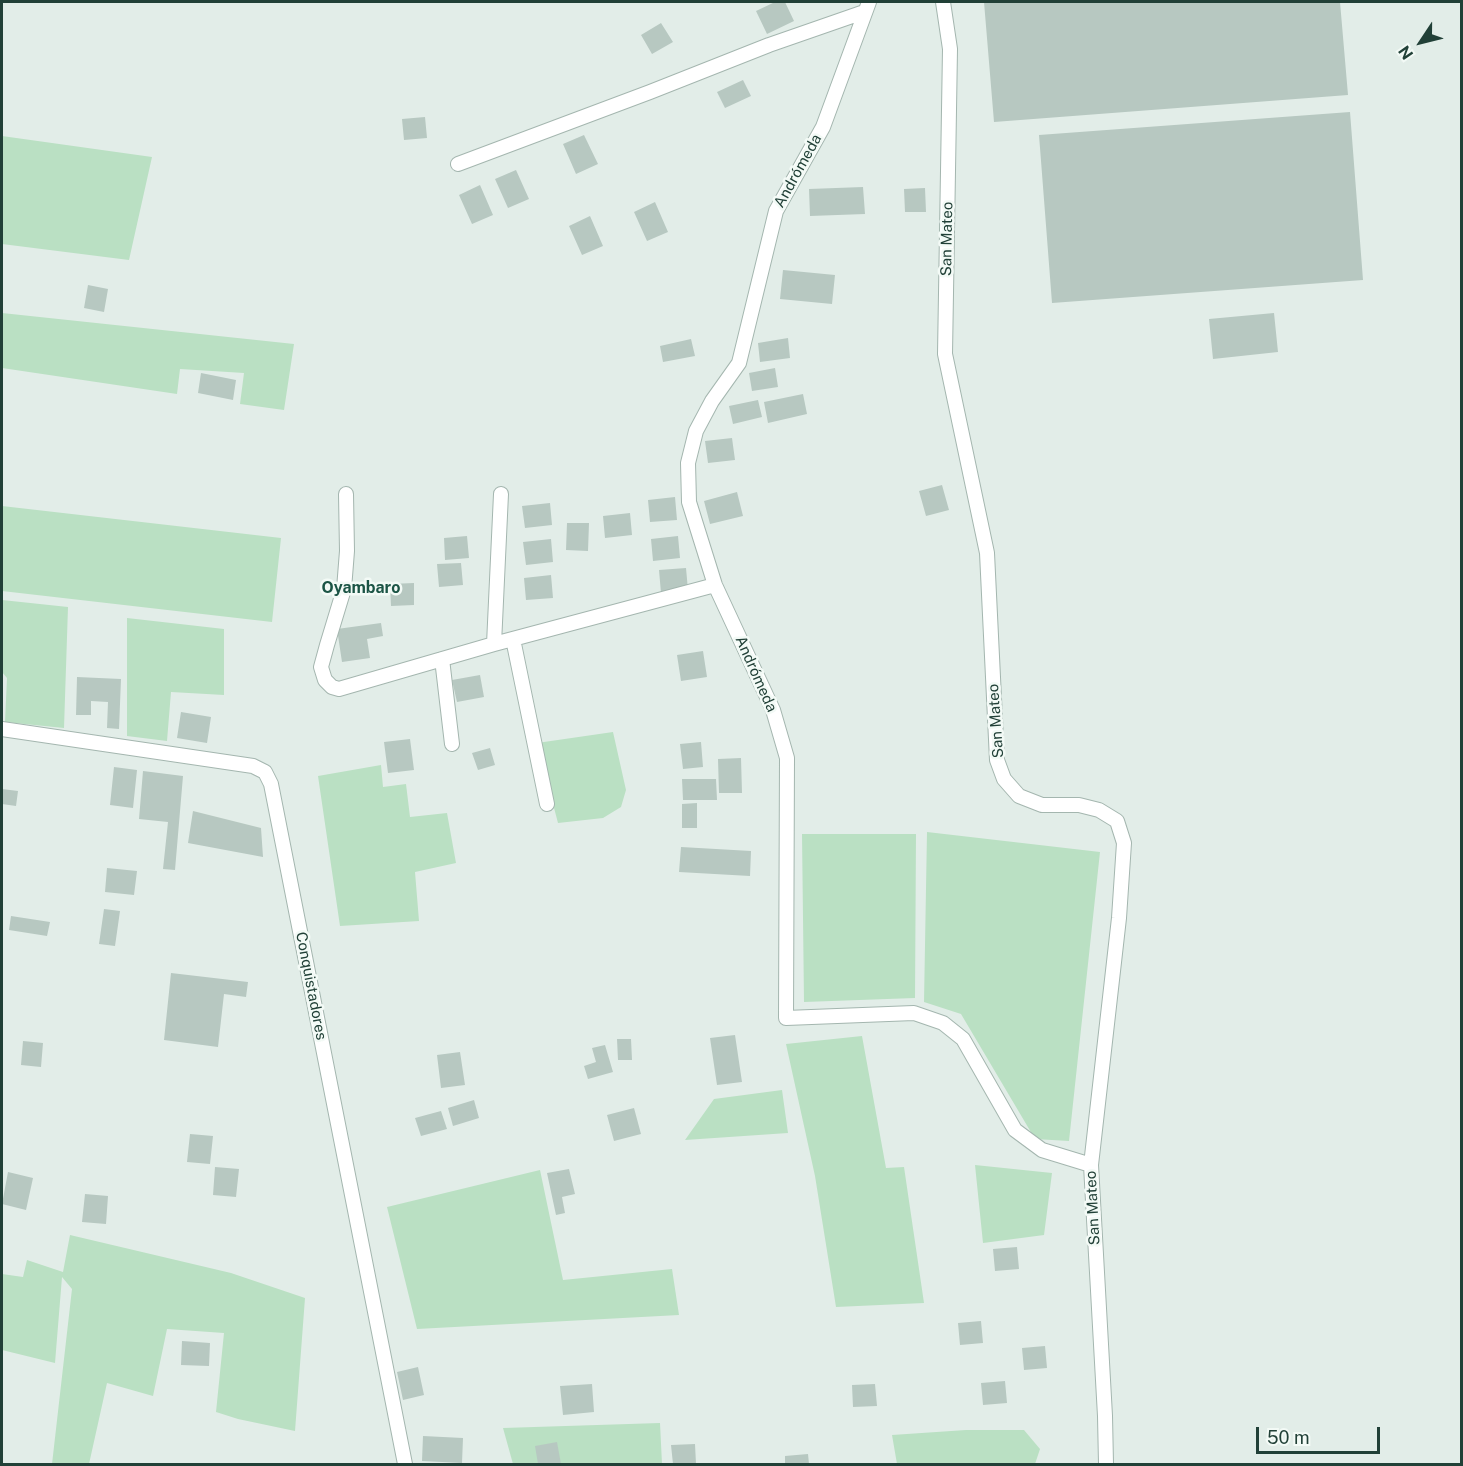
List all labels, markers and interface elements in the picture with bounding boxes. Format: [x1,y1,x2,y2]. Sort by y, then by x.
north arrow [1391,12,1451,72]
text: N [1394,42,1417,63]
street label: Andrómeda [770,131,826,211]
street label: San Mateo [937,202,957,276]
district label: Oyambaro [322,578,400,598]
street label: Andrómeda [731,633,781,715]
street label: San Mateo [984,683,1008,759]
street label: Conquistadores [292,930,330,1042]
street label: San Mateo [1082,1170,1104,1246]
scale bar [1259,1415,1384,1453]
text: 50 m [1267,1427,1310,1448]

